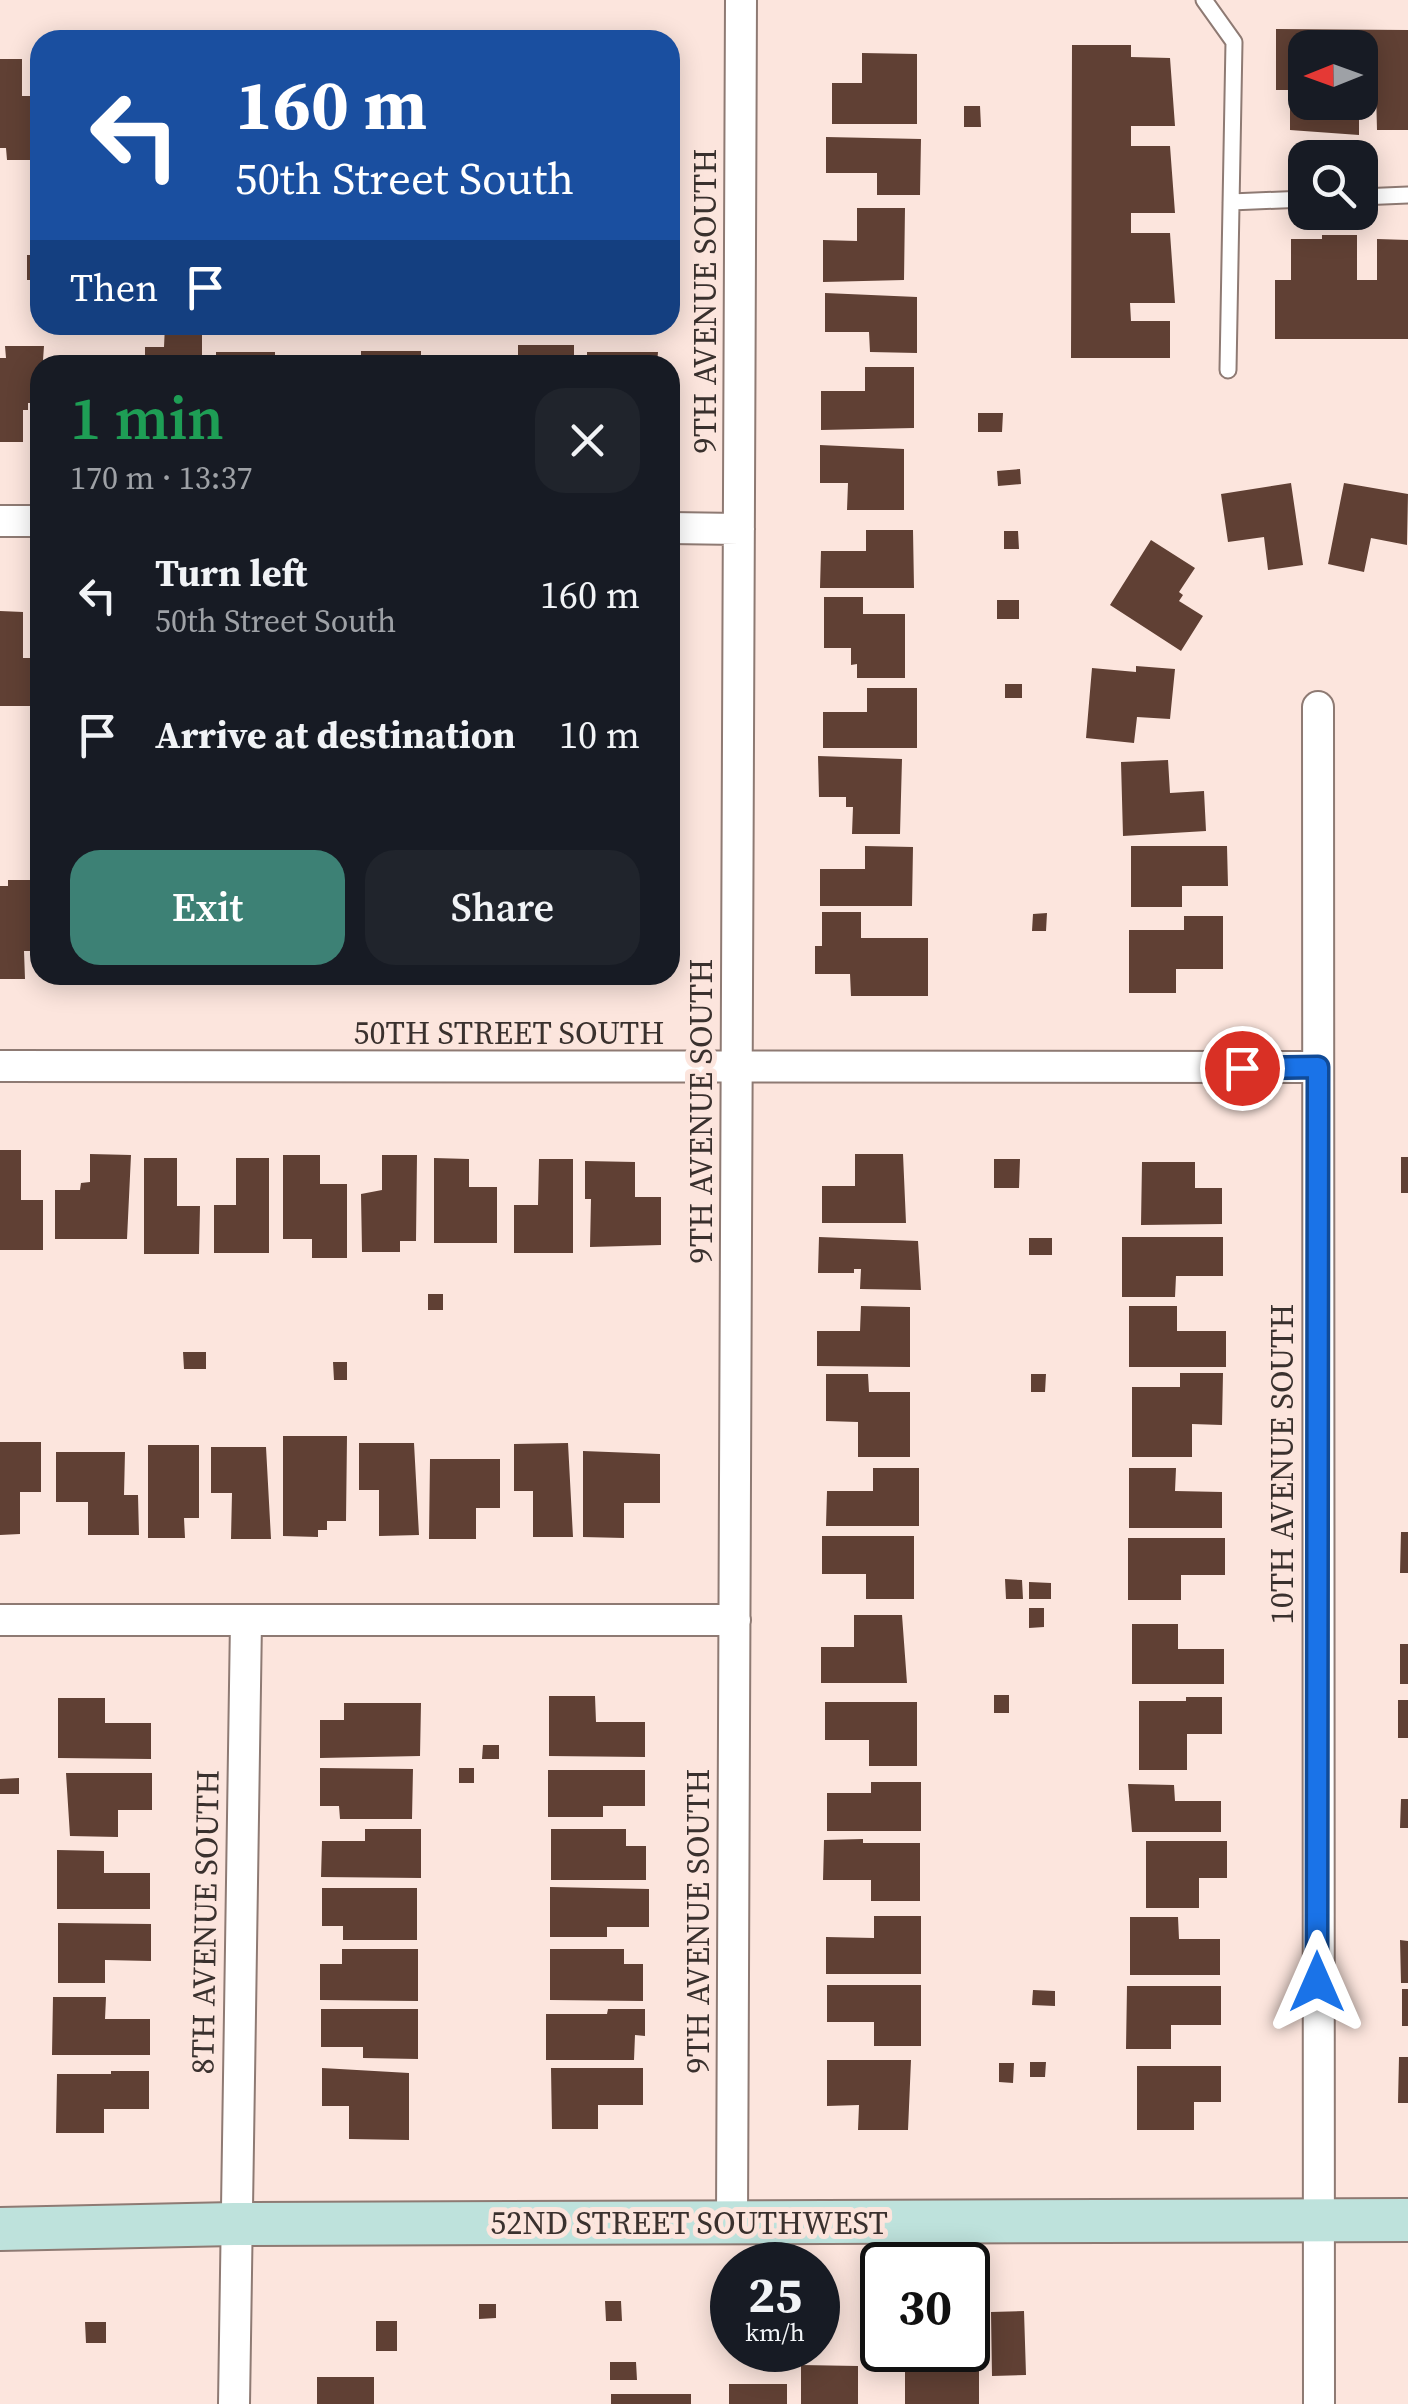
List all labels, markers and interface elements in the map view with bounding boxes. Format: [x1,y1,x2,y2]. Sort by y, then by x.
north arrow [1288,30,1378,120]
map controls [1288,30,1378,230]
text: 160 m [235,56,427,152]
icon: left [70,70,200,200]
button: search [1288,140,1378,230]
text: 50th Street South [235,147,574,209]
street label: 9TH AVENUE SOUTH [683,149,727,453]
icon: arrive [178,260,233,315]
text: Then [70,262,158,314]
text: 1 min [70,377,224,459]
button: close [535,388,640,493]
text: 170 m · 13:37 [70,456,252,500]
text: Turn left [155,547,307,599]
icon: left [70,568,125,623]
text: 160 m [540,569,640,621]
text: 50th Street South [155,599,396,643]
icon: arrive [70,708,125,763]
text: Arrive at destination [155,709,516,761]
text: 10 m [559,709,640,761]
button: Exit [70,850,345,965]
button: Share [365,850,640,965]
street label: 9TH AVENUE SOUTH [679,959,723,1263]
street label: 50TH STREET SOUTH [354,1011,664,1055]
pin [1200,1026,1285,1111]
icon: arrive [1215,1041,1270,1096]
street label: 10TH AVENUE SOUTH [1260,1304,1304,1624]
street label: 8TH AVENUE SOUTH [180,1769,230,2075]
street label: 9TH AVENUE SOUTH [676,1769,720,2073]
position arrow [1265,1930,1369,2034]
street label: 52ND STREET SOUTHWEST [490,2201,888,2245]
speed limit sign: 30 [860,2242,990,2372]
text: 25 [748,2260,802,2329]
text: km/h [745,2315,805,2349]

